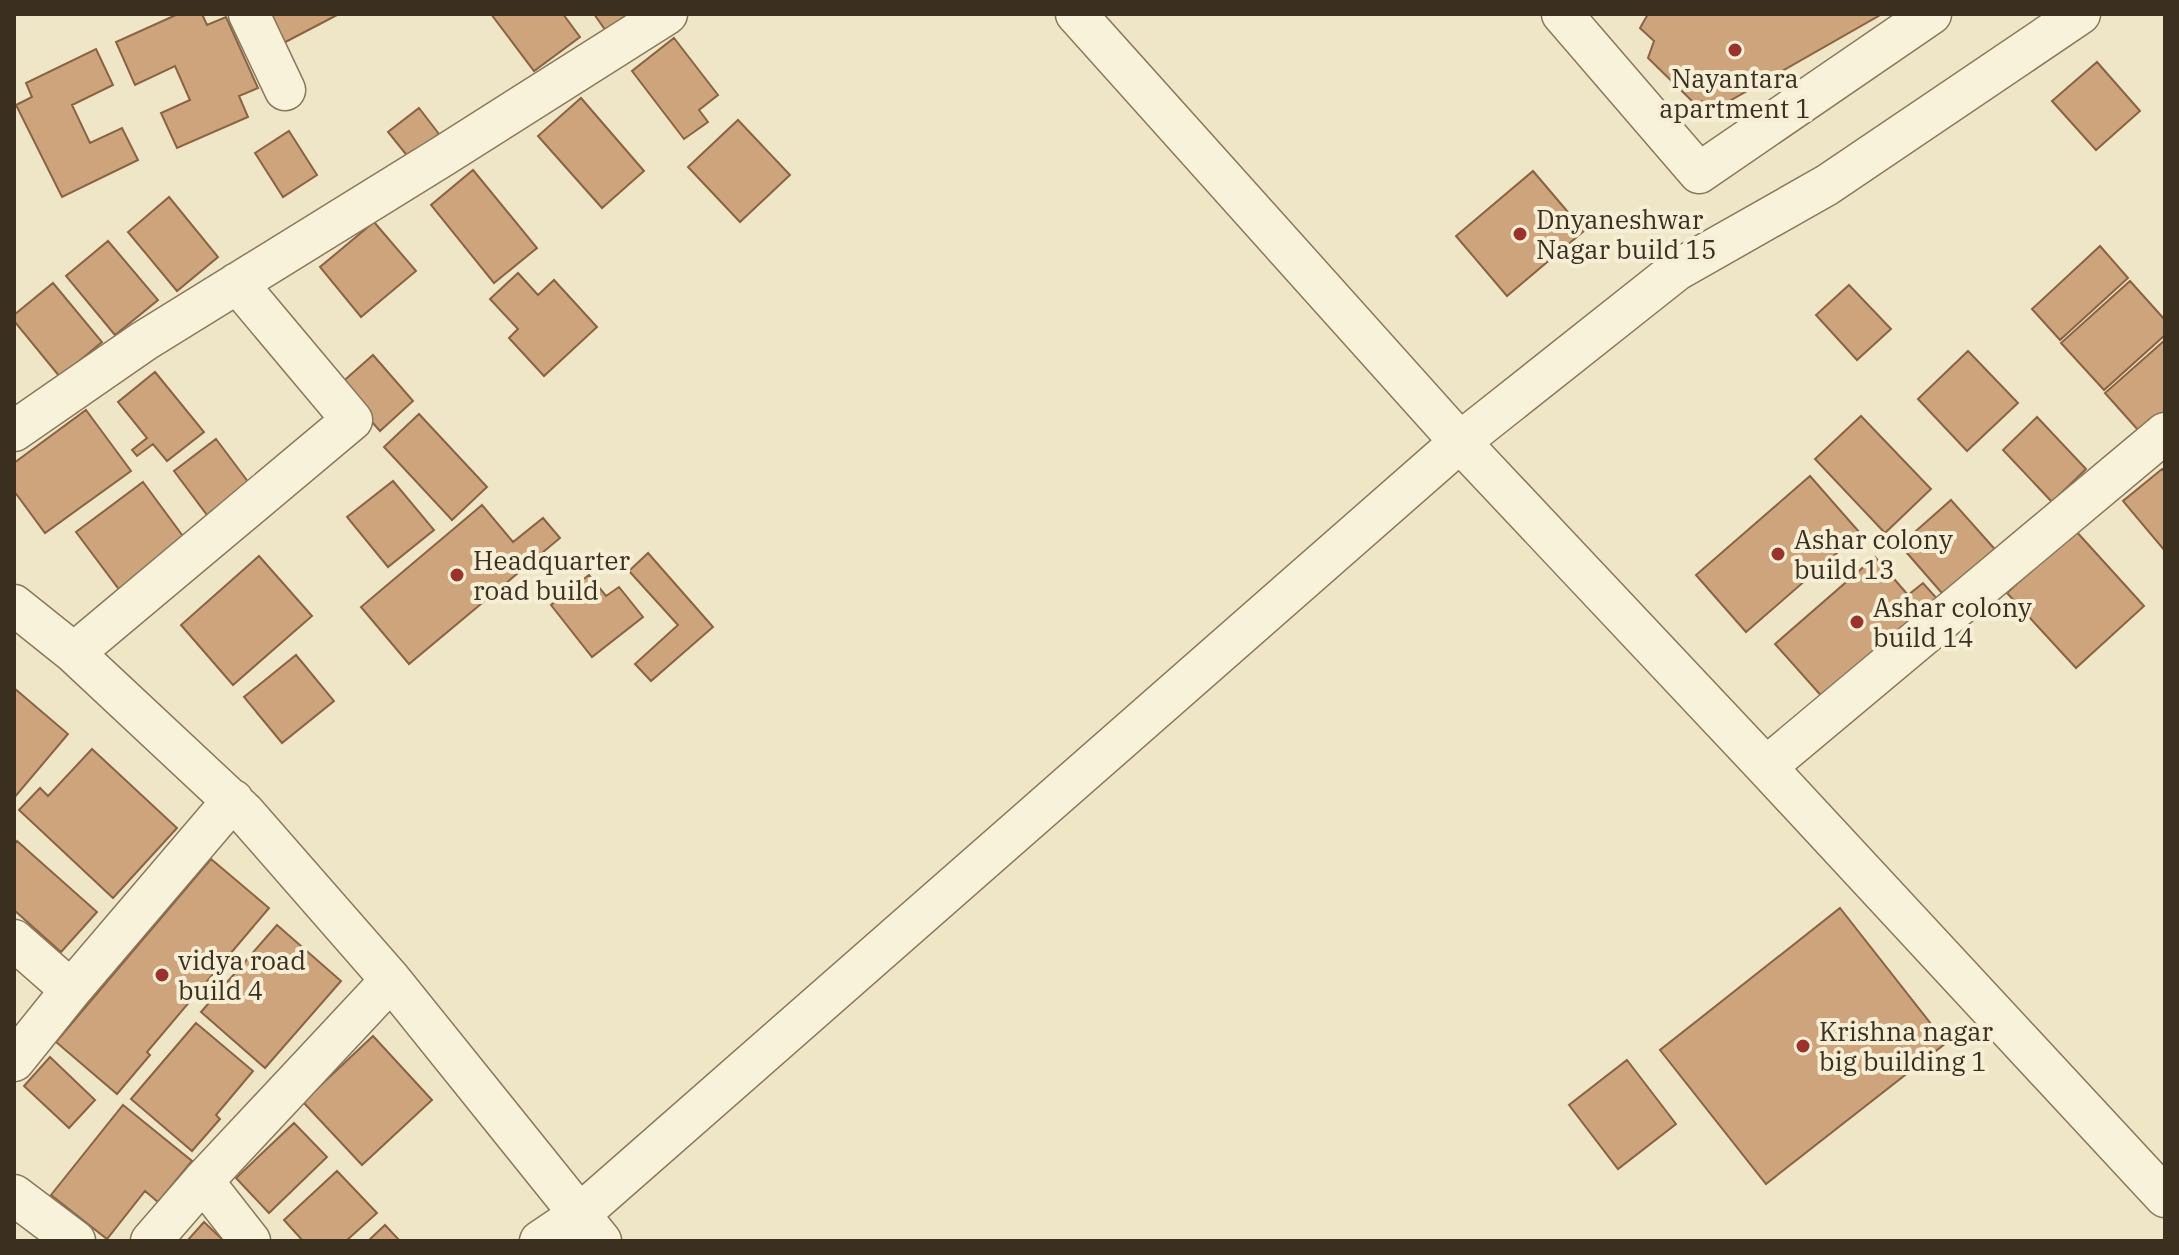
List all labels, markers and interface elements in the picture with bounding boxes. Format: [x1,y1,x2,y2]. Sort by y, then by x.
marker: Nayantara apartment 1 [1726,41,1744,59]
place label: Nayantara apartment 1 [1659,61,1811,125]
place label: Dnyaneshwar Nagar build 15 [1536,202,1717,266]
marker: Dnyaneshwar Nagar build 15 [1511,225,1529,243]
place label: Ashar colony build 13 [1794,522,1953,586]
place label: Headquarter road build [473,543,630,607]
marker: Ashar colony build 13 [1769,545,1787,563]
marker: Headquarter road build [448,566,466,584]
place label: Ashar colony build 14 [1873,590,2032,654]
marker: Ashar colony build 14 [1848,613,1866,631]
place label: vidya road build 4 [178,943,306,1007]
marker: vidya road build 4 [153,966,171,984]
place label: Krishna nagar big building 1 [1819,1014,1994,1078]
marker: Krishna nagar big building 1 [1794,1037,1812,1055]

